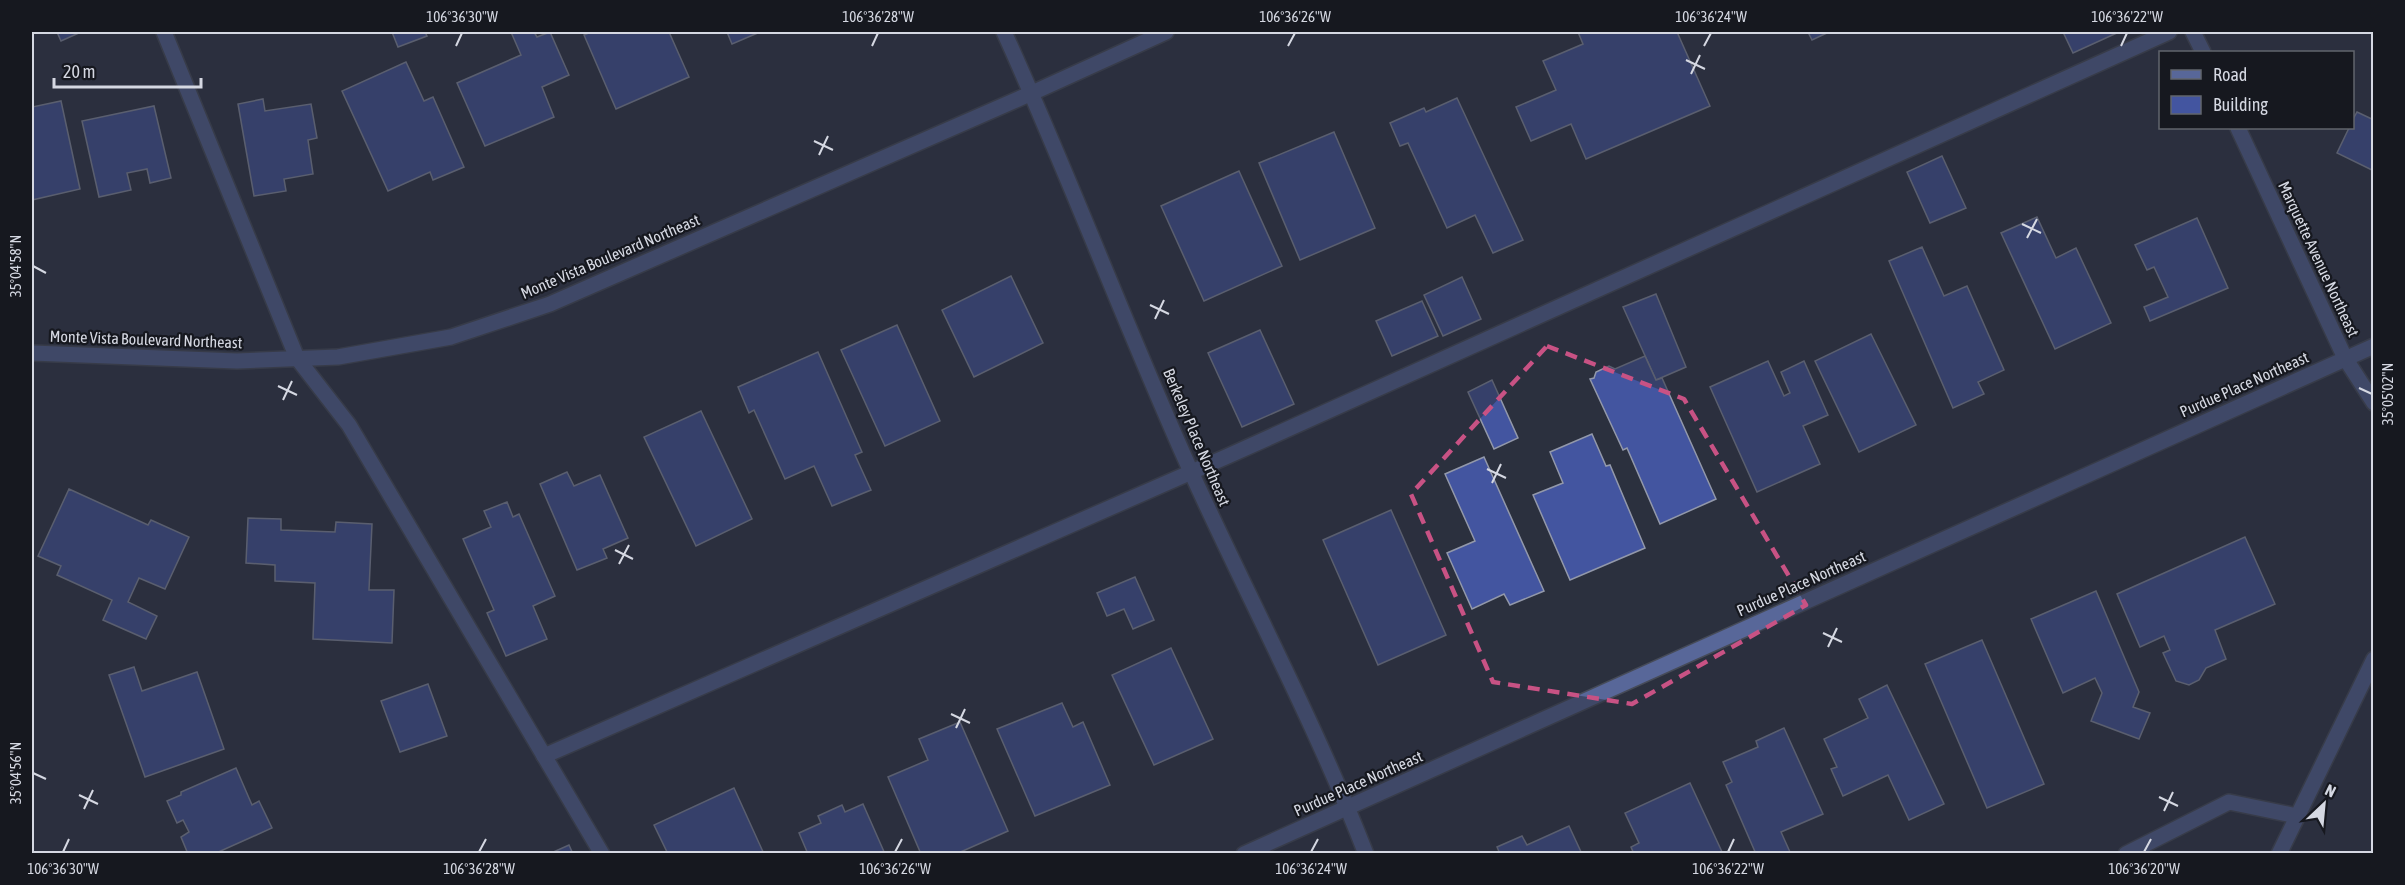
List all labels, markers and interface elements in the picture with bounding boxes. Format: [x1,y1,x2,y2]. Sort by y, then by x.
text: 106°36'30"W [426,8,498,25]
text: 106°36'28"W [842,8,914,25]
text: 106°36'26"W [1259,8,1331,25]
text: 106°36'24"W [1675,8,1747,25]
text: 106°36'22"W [2091,8,2163,25]
scale bar [54,51,201,89]
legend [2159,51,2354,129]
text: 20 m [63,61,95,82]
text: Road [2213,64,2247,85]
text: Building [2213,94,2268,115]
street label: Marquette Avenue Northeast [2274,178,2363,340]
street label: Monte Vista Boulevard Northeast [518,210,702,302]
text: 35°04'58"N [7,235,24,297]
street label: Monte Vista Boulevard Northeast [49,327,243,351]
street label: Purdue Place Northeast [2177,347,2311,420]
text: 35°05'02"N [2379,363,2396,425]
street label: Berkeley Place Northeast [1159,366,1234,509]
street label: Purdue Place Northeast [1734,546,1868,619]
text: 35°04'56"N [7,742,24,804]
street label: Purdue Place Northeast [1291,746,1425,819]
north arrow [2294,774,2354,834]
text: N [2322,780,2339,801]
text: 106°36'30"W [27,860,99,877]
text: 106°36'28"W [443,860,515,877]
text: 106°36'26"W [859,860,931,877]
text: 106°36'24"W [1275,860,1347,877]
text: 106°36'22"W [1692,860,1764,877]
text: 106°36'20"W [2108,860,2180,877]

